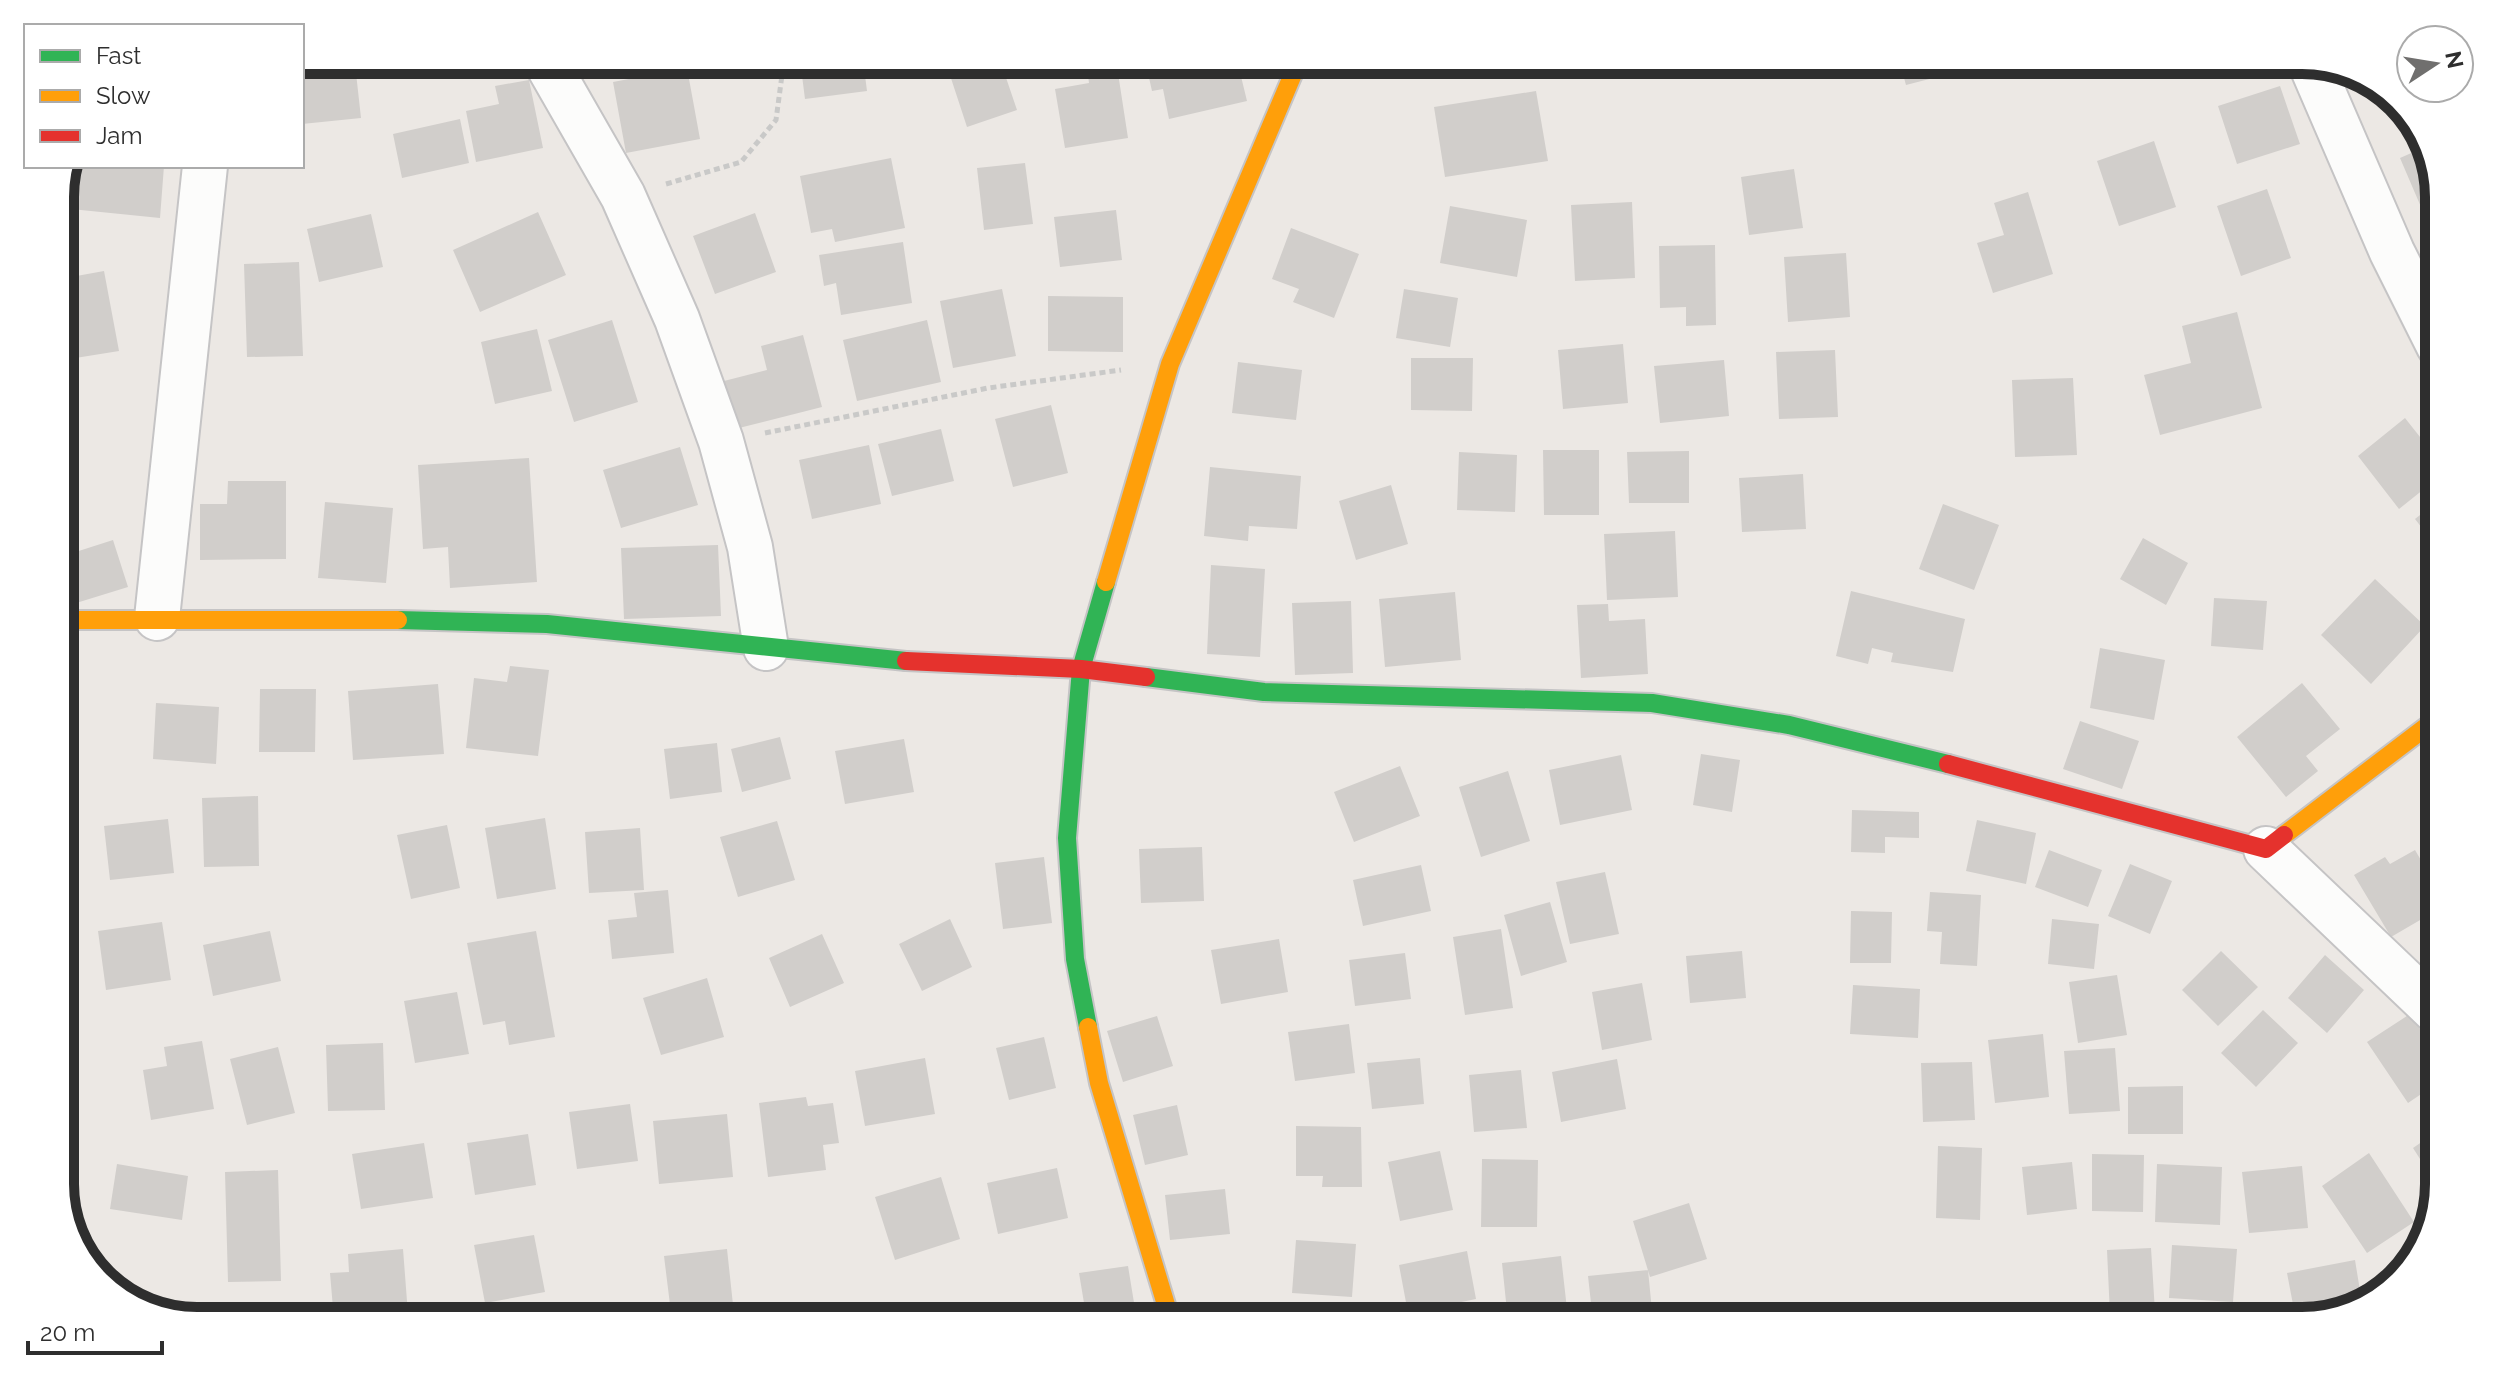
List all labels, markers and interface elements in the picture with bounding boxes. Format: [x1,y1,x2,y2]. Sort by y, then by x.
legend [24,24,304,168]
north arrow [2395,24,2475,104]
text: Fast [96,41,141,70]
text: N [2440,49,2469,71]
text: Slow [96,81,151,110]
text: Jam [96,121,142,150]
scale bar [28,1305,162,1355]
text: 20 m [40,1318,95,1347]

